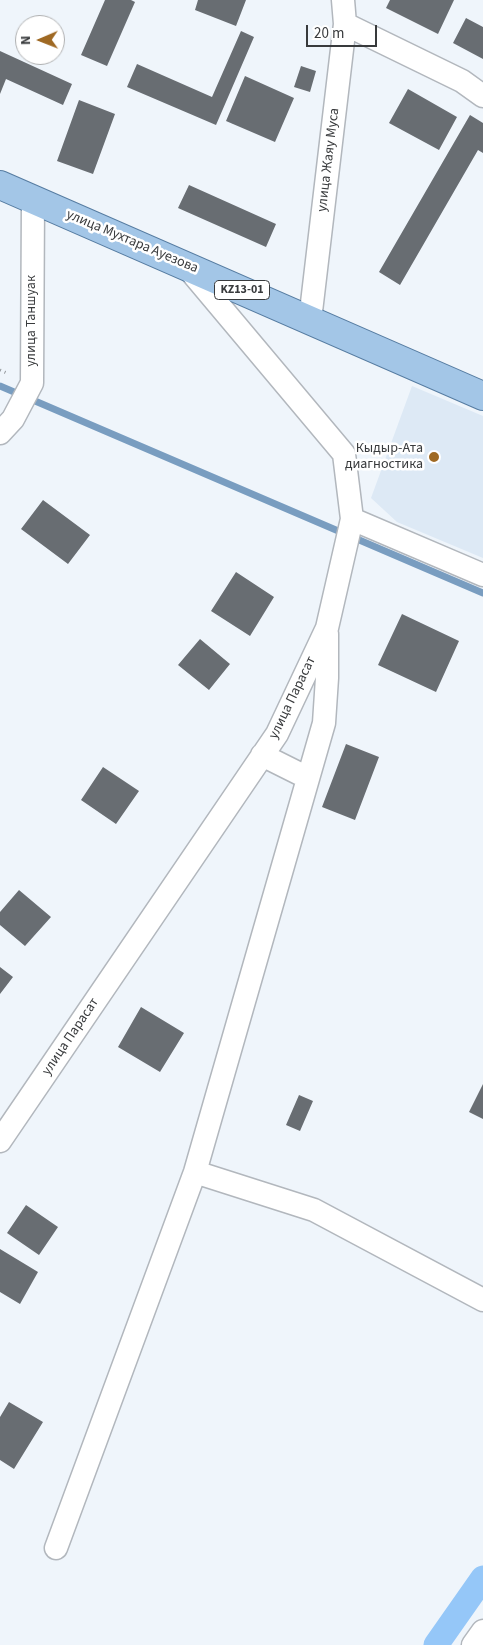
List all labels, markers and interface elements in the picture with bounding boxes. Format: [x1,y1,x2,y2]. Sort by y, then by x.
north arrow [15,15,65,65]
scale bar [308,15,379,47]
text: 20 m [314,23,344,44]
text: N [16,35,36,45]
street label: улица Жаяу Муса [314,107,344,213]
street label: улица Мухтара Ауезова [64,207,200,277]
street label: улица Таншуак [24,275,40,367]
road number: KZ13-01 [214,280,270,300]
place label: Кыдыр-Ата диагностика [345,441,423,474]
marker: Кыдыр-Ата диагностика [427,450,441,464]
street label: улица Парасат [266,654,320,742]
street label: улица Парасат [39,995,103,1079]

